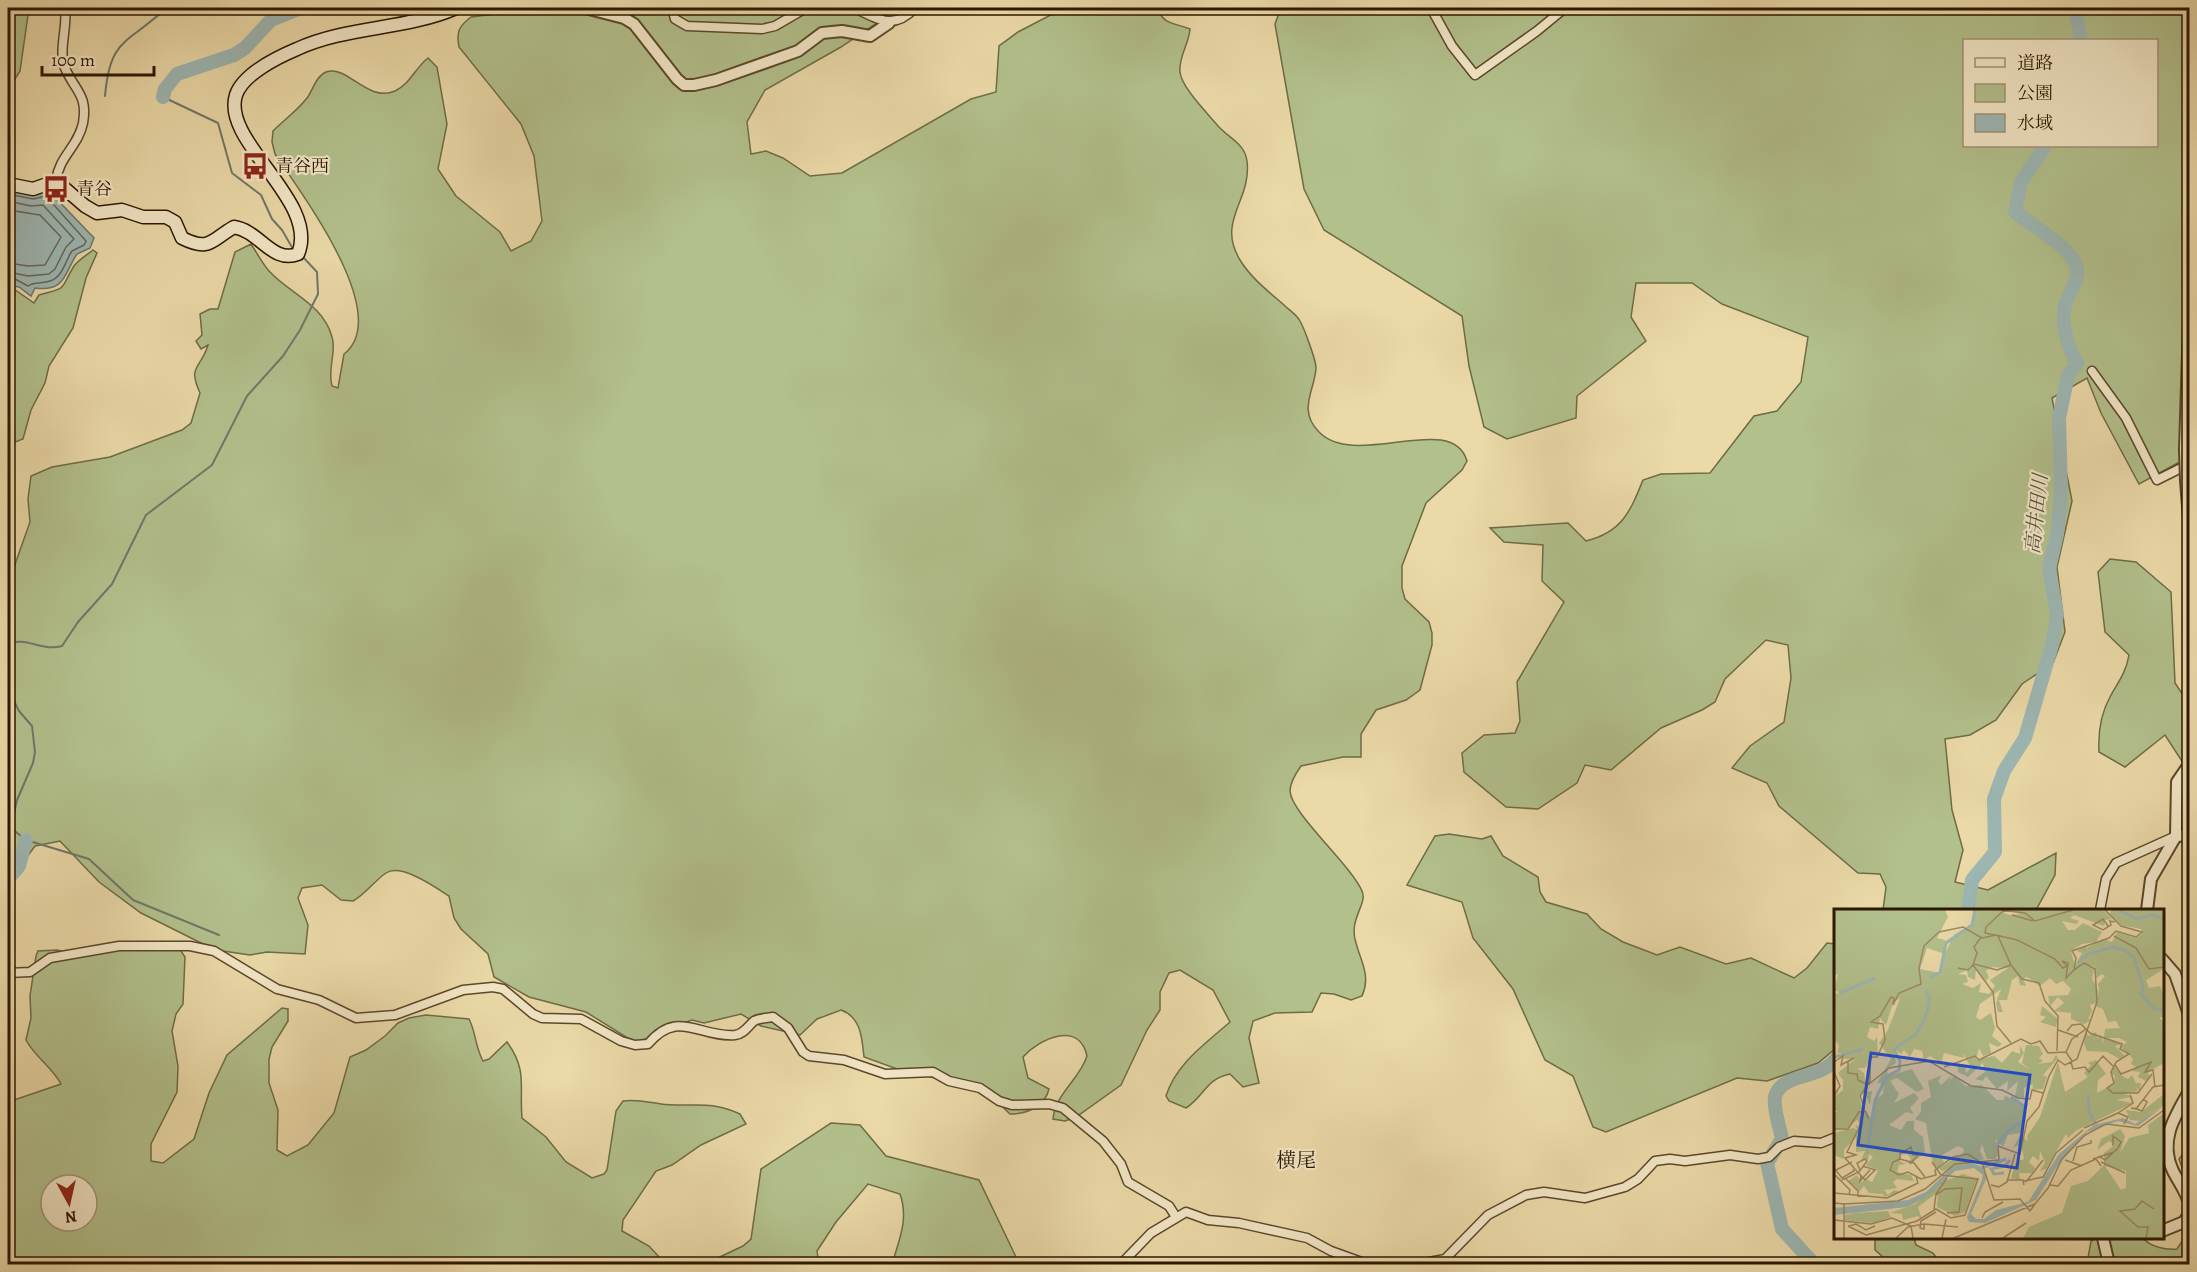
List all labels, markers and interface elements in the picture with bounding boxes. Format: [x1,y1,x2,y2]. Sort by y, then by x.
scale bar [42,39,154,77]
legend [1963,39,2158,147]
text: 100 m [51,48,95,72]
text: 道路 [2017,51,2053,75]
text: 公園 [2017,81,2053,105]
text: 水域 [2017,111,2053,135]
bus stop icon: 青谷西 [240,151,270,181]
place label: 青谷西 [275,154,329,178]
bus stop icon: 青谷 [41,174,71,204]
place label: 青谷 [76,177,112,201]
water label: 高井田川 [2019,471,2054,555]
inset map [1834,909,2164,1239]
district label: 横尾 [1276,1147,1316,1174]
north arrow [39,1173,99,1233]
text: N [63,1205,78,1229]

